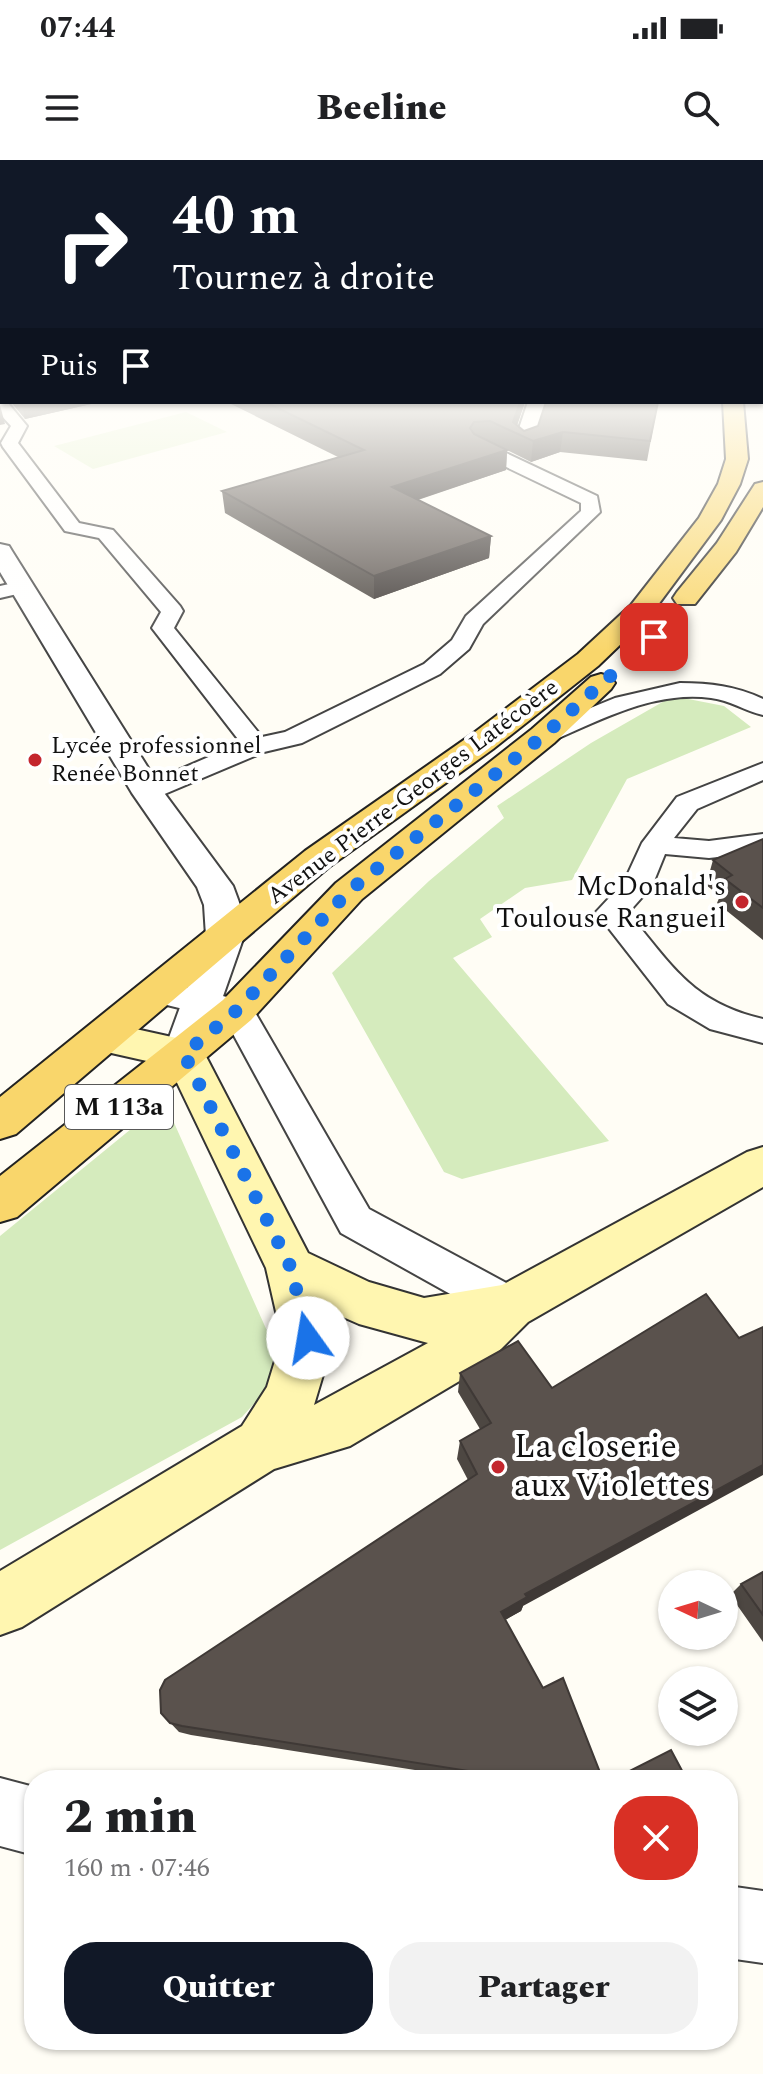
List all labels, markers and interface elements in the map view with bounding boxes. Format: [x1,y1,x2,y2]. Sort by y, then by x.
text: 07:44 [40,5,115,51]
text: Beeline [316,81,447,136]
icon: menu [40,86,84,130]
icon: search [679,86,723,130]
text: 40 m [172,174,299,259]
icon: right [40,192,144,296]
text: Tournez à droite [172,251,435,306]
text: Puis [40,343,98,389]
icon: arrive [114,344,158,388]
pin [620,603,688,671]
icon: arrive [632,615,676,659]
street label: Avenue Pierre-Georges Latécoère [259,670,567,914]
place label: Lycée professionnel Renée Bonnet [51,728,262,792]
marker: Lycée professionnel Renée Bonnet [26,751,44,769]
place label: McDonald's Toulouse Rangueil [496,865,726,940]
marker: McDonald's Toulouse Rangueil [733,893,751,911]
road number: M 113a [65,1085,173,1129]
position arrow [266,1296,350,1380]
place label: La closerie aux Violettes [514,1421,711,1512]
marker: La closerie aux Violettes [489,1458,507,1476]
north arrow [658,1570,738,1650]
map controls [658,1570,738,1746]
button: layers [658,1666,738,1746]
text: 2 min [64,1781,197,1854]
button: close [614,1796,698,1880]
text: 160 m · 07:46 [64,1848,210,1888]
button: Quitter [64,1942,373,2034]
button: Partager [389,1942,698,2034]

